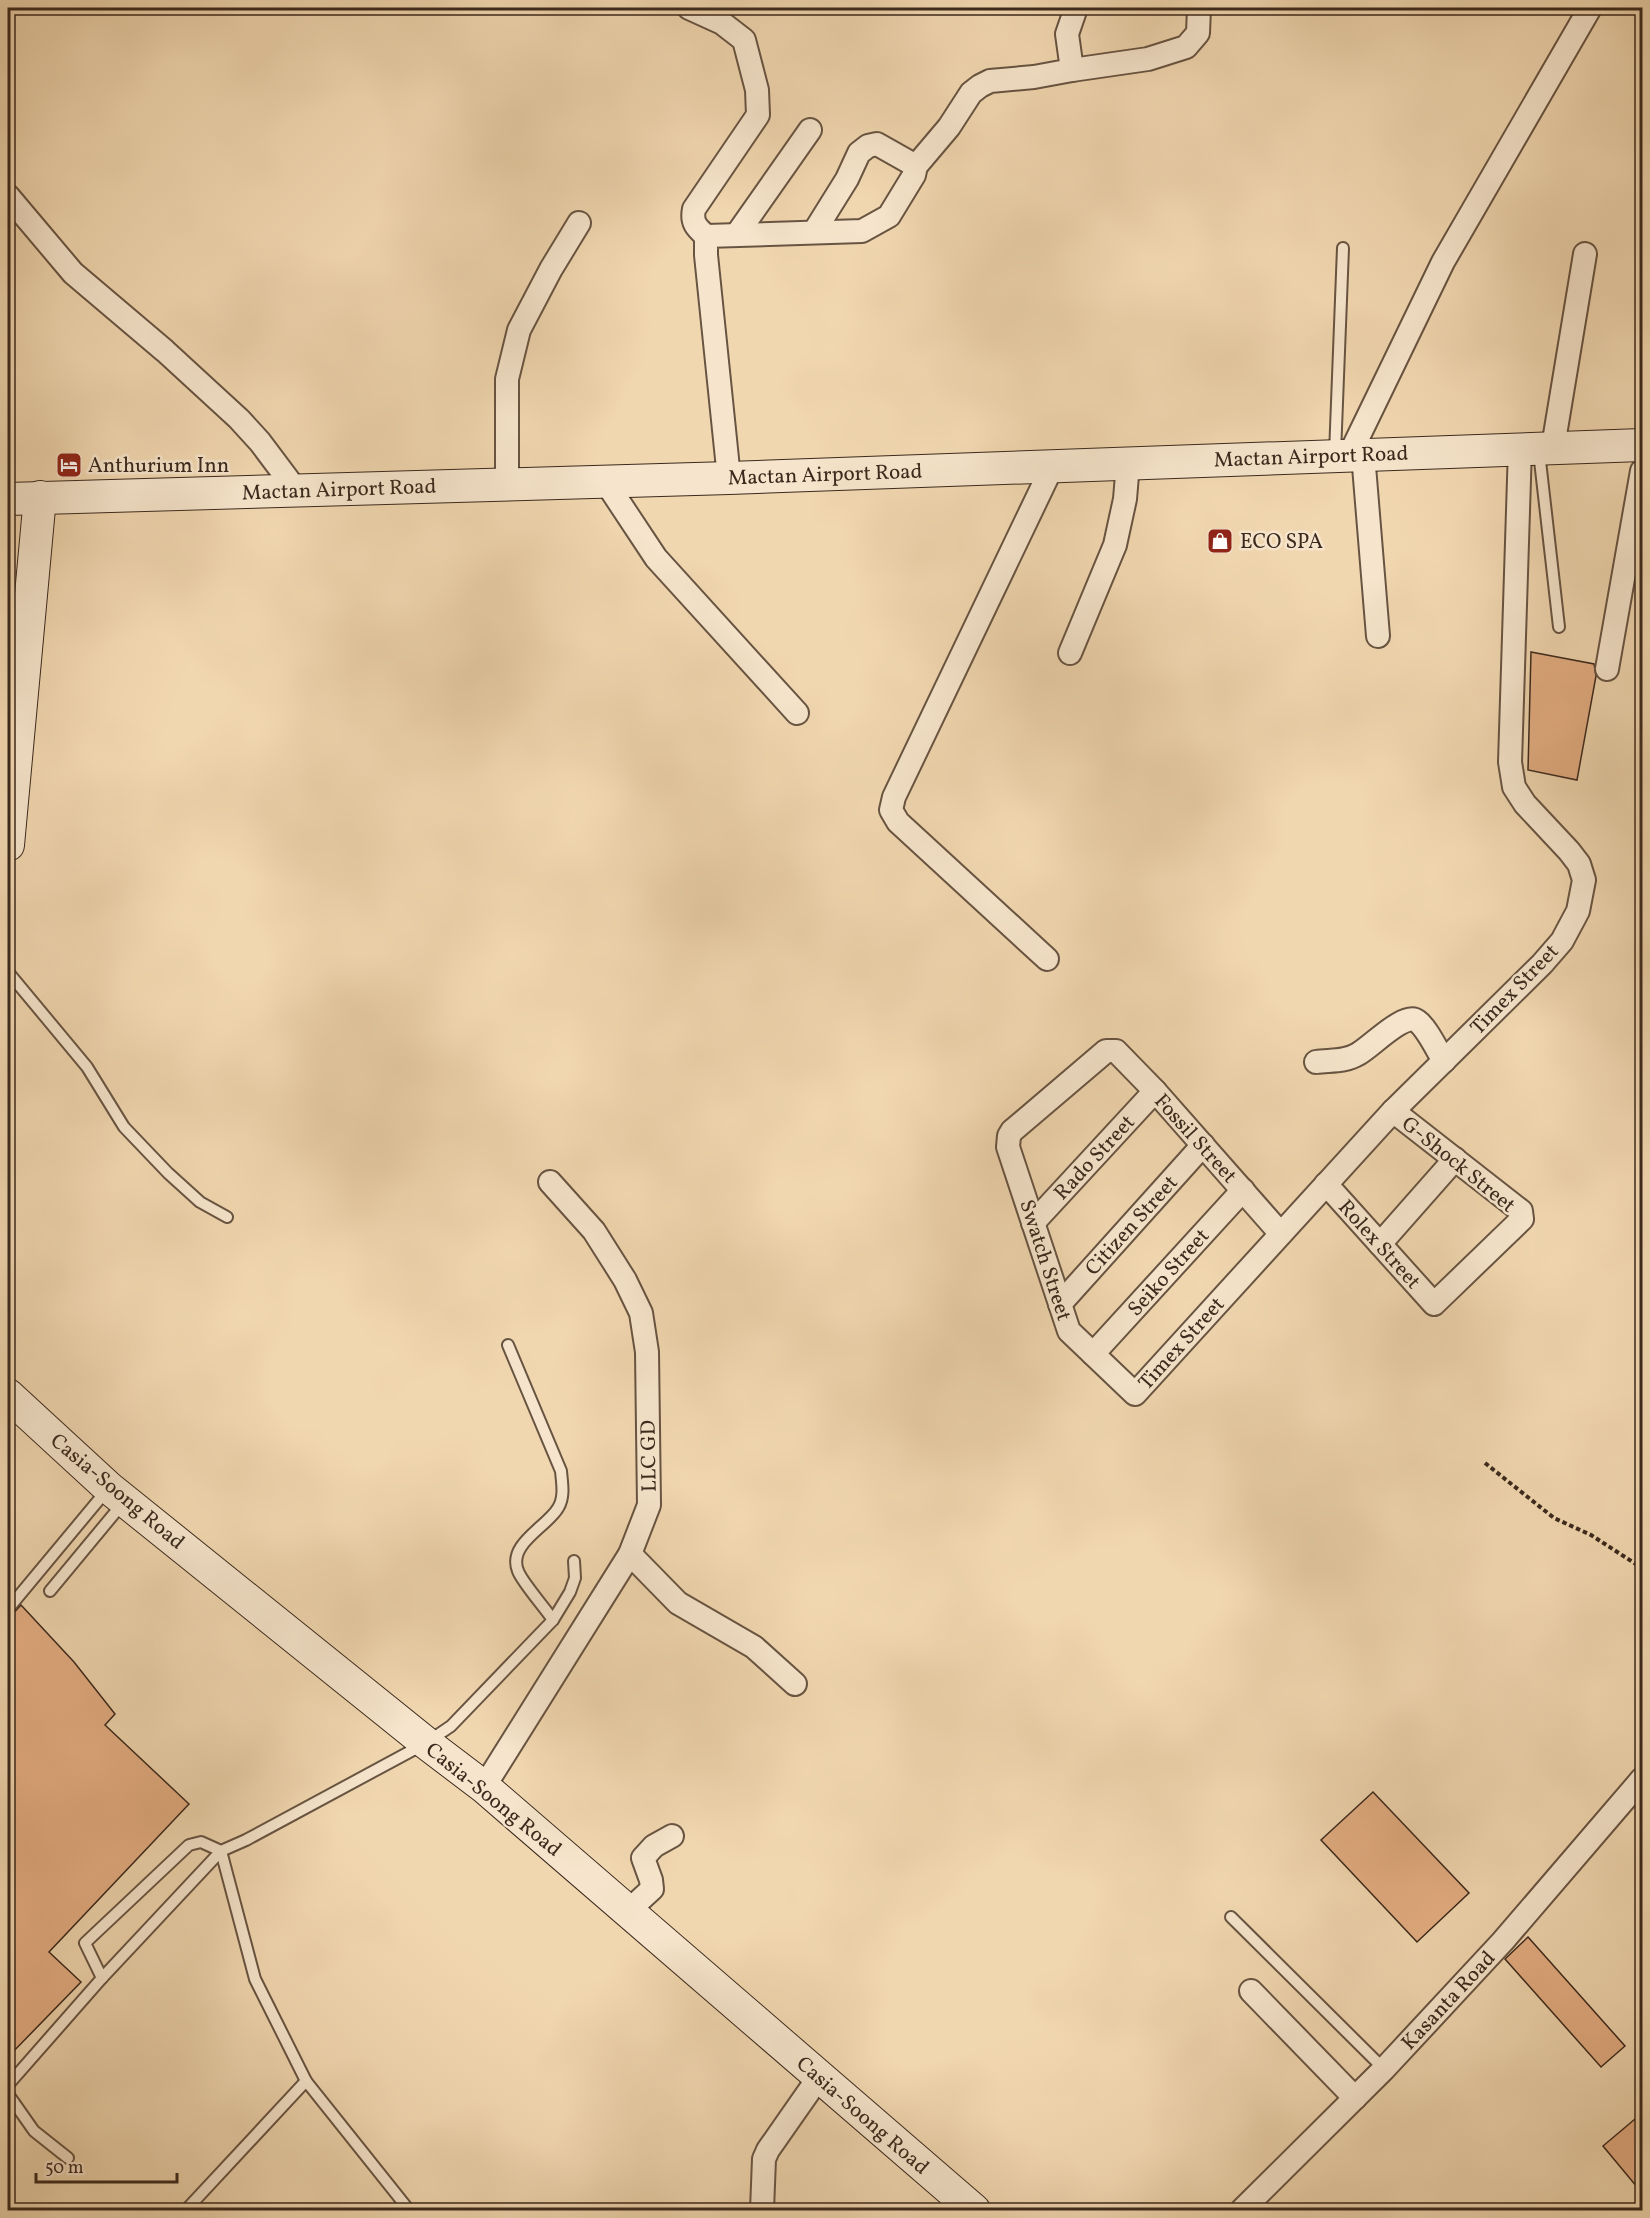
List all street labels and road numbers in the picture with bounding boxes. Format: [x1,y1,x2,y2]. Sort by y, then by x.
street label: Mactan Airport Road [1213,440,1409,475]
street label: Mactan Airport Road [727,458,923,493]
street label: Mactan Airport Road [241,473,437,508]
street label: Timex Street [1464,938,1566,1042]
street label: Fossil Street [1147,1088,1243,1190]
street label: Rado Street [1048,1109,1142,1207]
street label: G-Shock Street [1395,1110,1521,1220]
street label: Citizen Street [1079,1169,1185,1283]
street label: Rolex Street [1331,1194,1427,1296]
street label: Swatch Street [1011,1196,1078,1325]
street label: Seiko Street [1122,1223,1216,1323]
street label: Timex Street [1132,1291,1232,1397]
street label: LLC GD [634,1420,665,1492]
street label: Casia-Soong Road [44,1427,191,1557]
street label: Casia-Soong Road [419,1736,567,1864]
street label: Kasanta Road [1395,1945,1503,2057]
street label: Casia-Soong Road [789,2050,935,2182]

